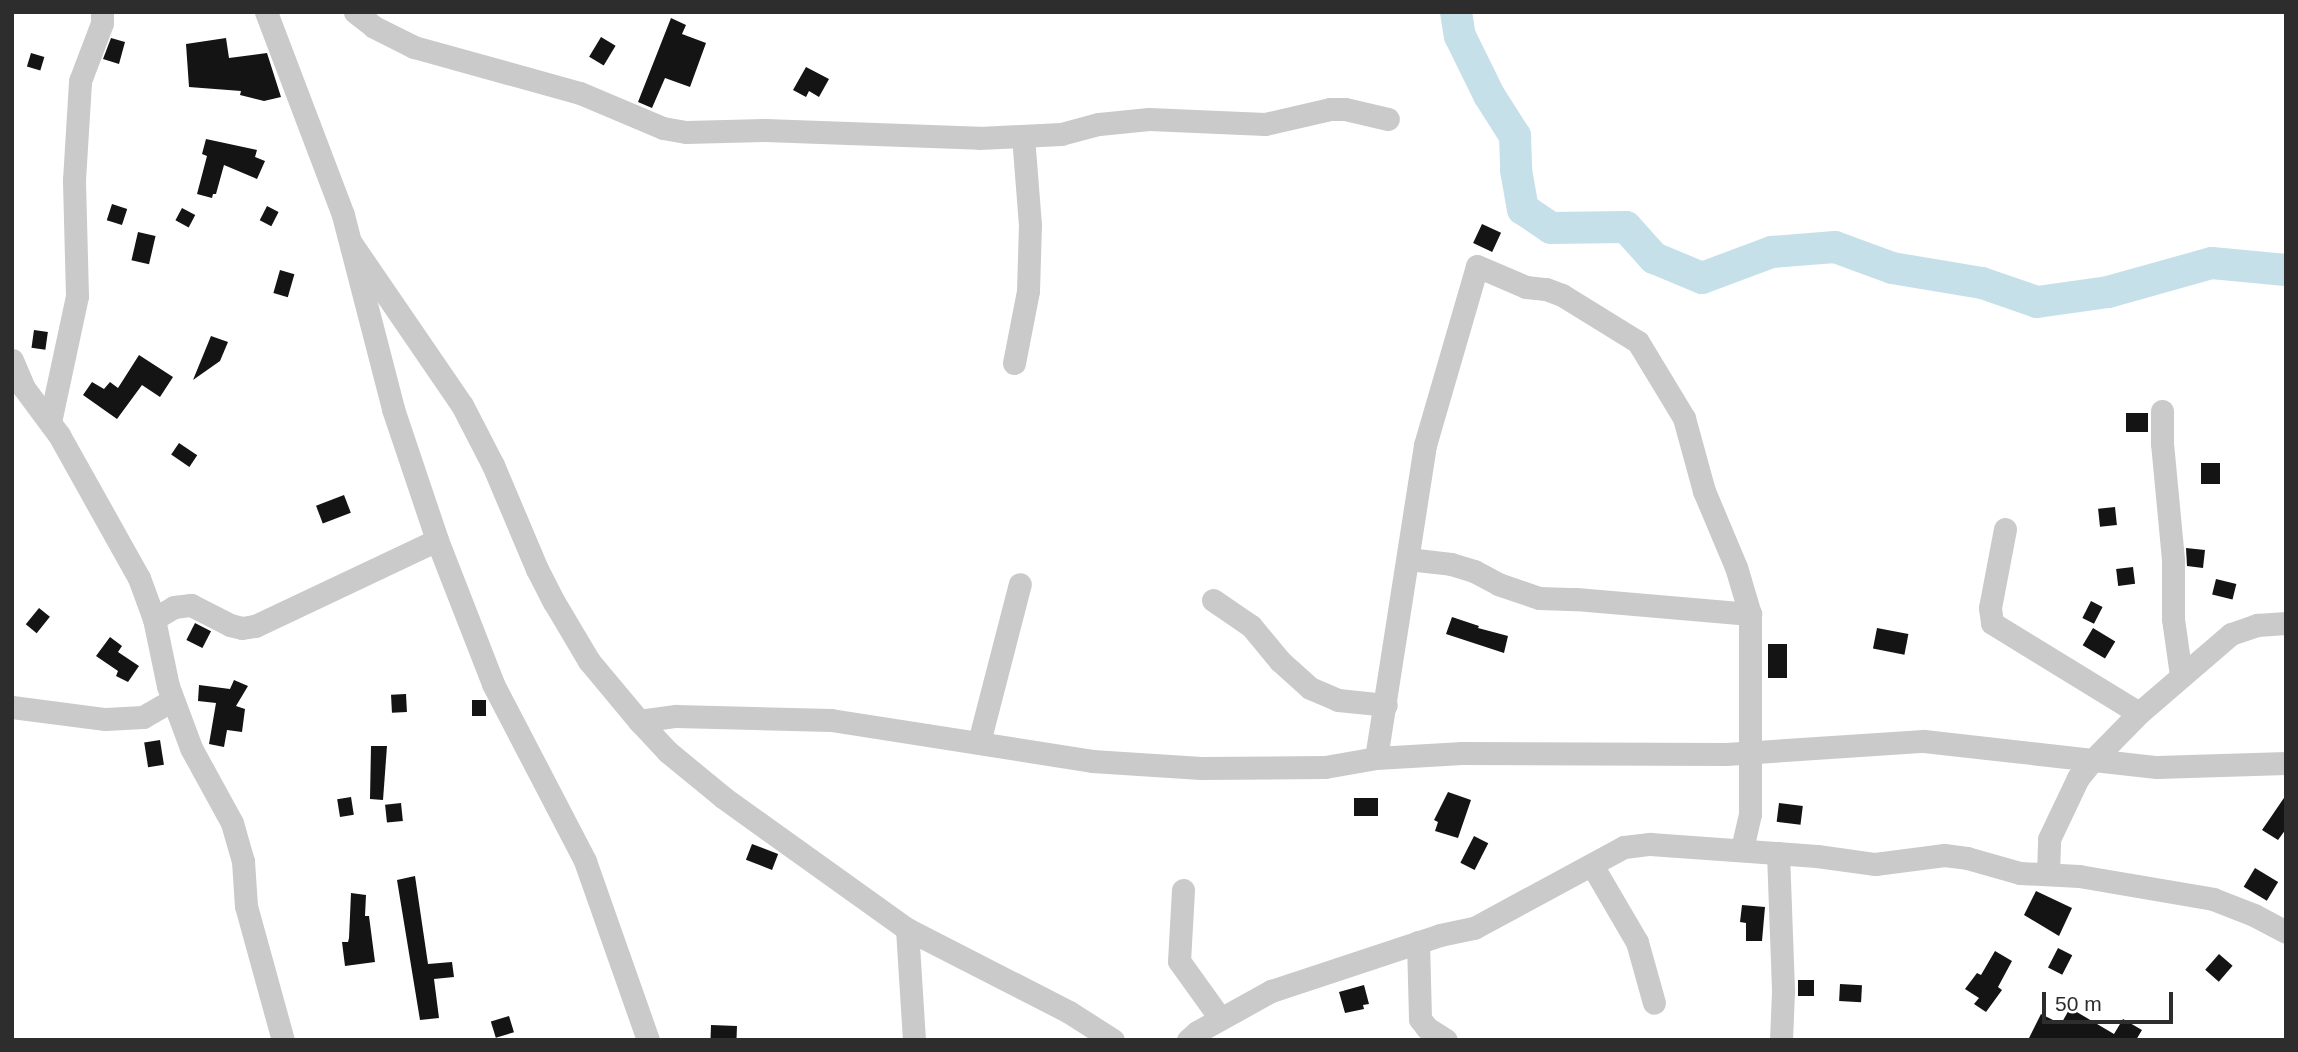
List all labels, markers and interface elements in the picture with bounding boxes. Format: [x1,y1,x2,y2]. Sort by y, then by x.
scale bar [2046,978,2177,1022]
text: 50 m [2055,992,2102,1015]

